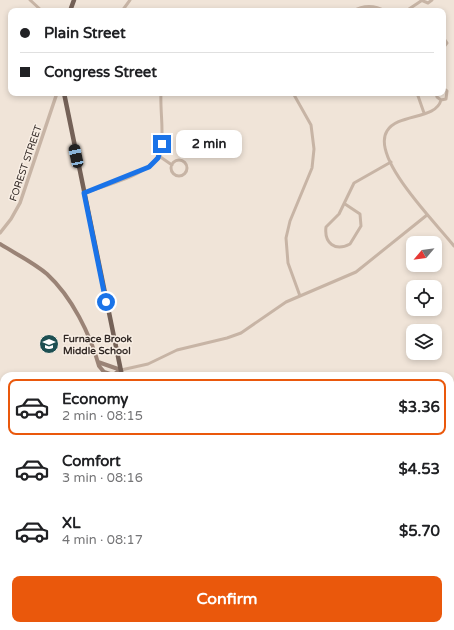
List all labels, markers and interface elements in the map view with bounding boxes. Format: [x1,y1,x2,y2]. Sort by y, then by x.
text: Plain Street [44,24,126,42]
text: Congress Street [44,63,157,81]
street label: FOREST STREET [7,124,45,203]
callout: 2 min [176,130,242,158]
route end [153,135,171,153]
text: 2 min [192,136,226,152]
car [68,143,84,169]
north arrow [406,236,442,272]
map controls [406,236,442,360]
button: locate [406,280,442,316]
route start [97,293,115,311]
button: layers [406,324,442,360]
school or university icon: Furnace Brook Middle School [38,333,60,355]
place label: Furnace Brook Middle School [63,333,133,357]
icon: car [14,389,50,425]
text: Economy [62,390,128,408]
text: $3.36 [399,398,440,416]
text: 2 min · 08:15 [62,408,143,424]
icon: car [14,451,50,487]
text: Comfort [62,452,121,470]
text: $4.53 [399,460,440,478]
text: 3 min · 08:16 [62,470,143,486]
icon: car [14,513,50,549]
text: XL [62,514,81,532]
text: $5.70 [399,522,440,540]
text: 4 min · 08:17 [62,532,143,548]
button: Confirm [12,576,442,622]

